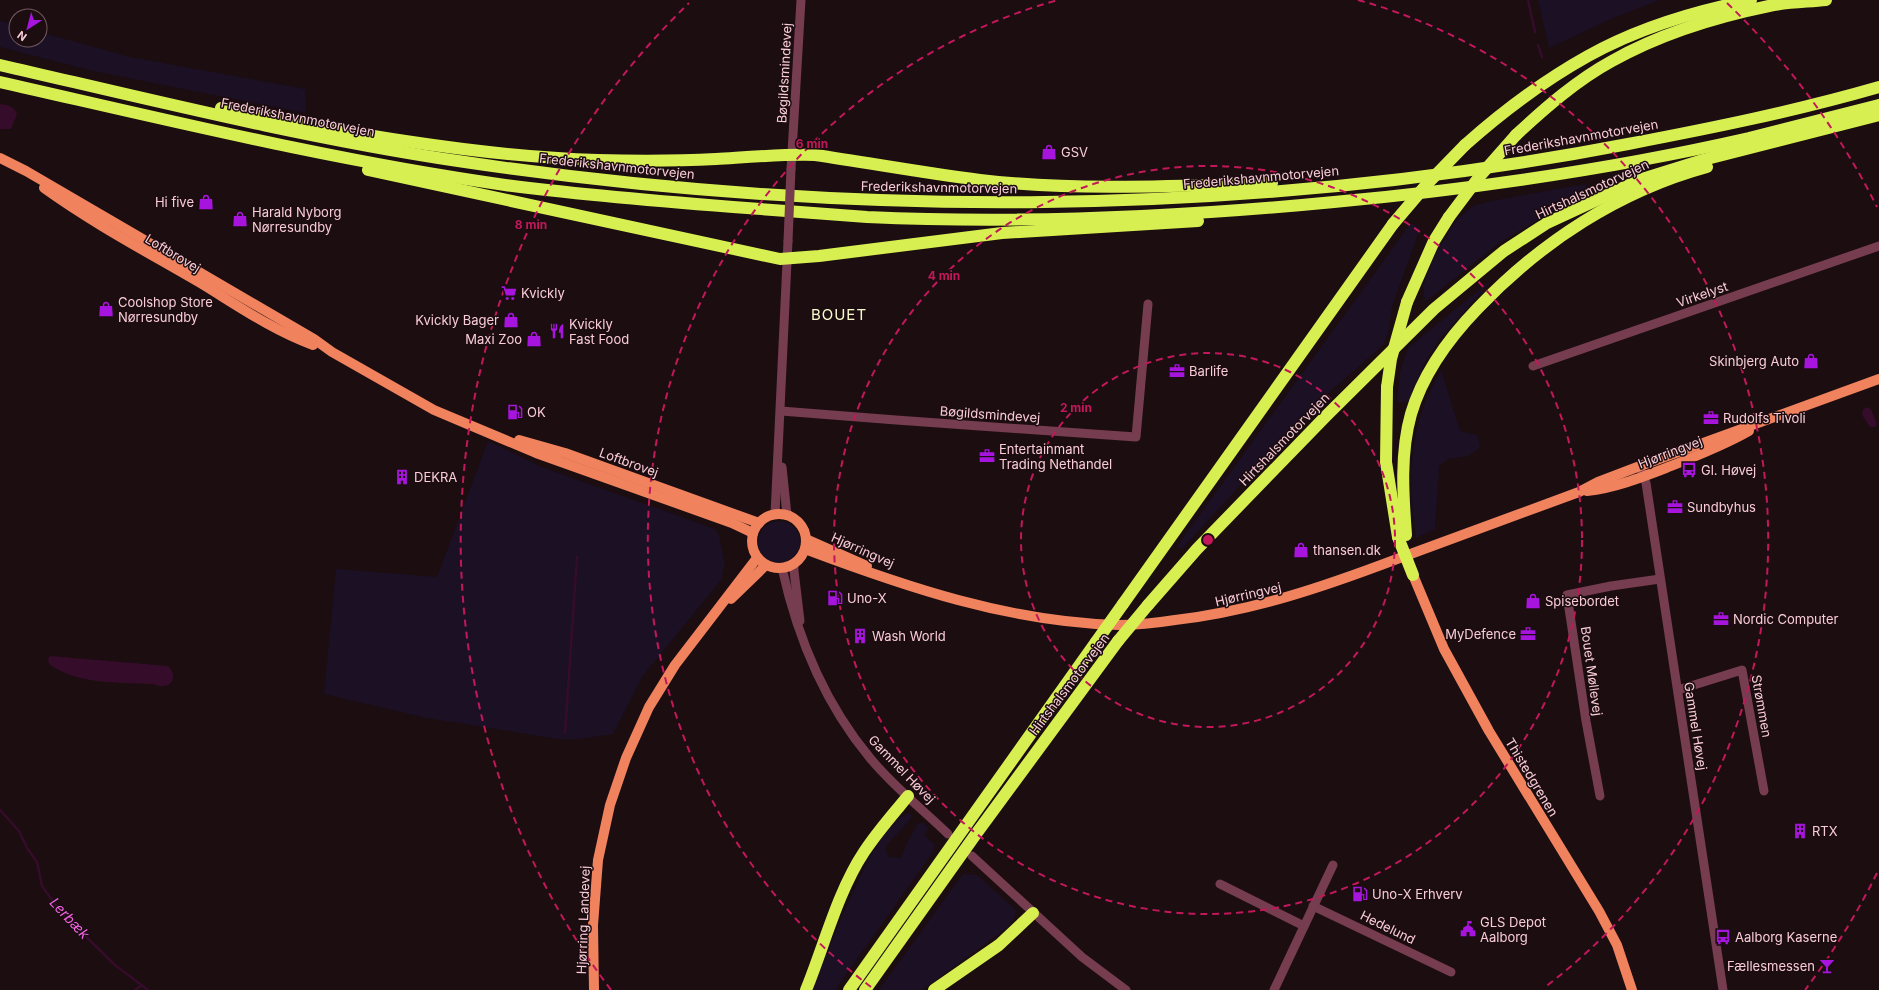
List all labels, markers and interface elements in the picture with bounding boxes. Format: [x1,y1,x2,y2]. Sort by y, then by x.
north arrow [8,8,48,48]
street label: Bøgildsmindevej [773,22,795,124]
text: N [15,28,30,44]
street label: Frederikshavnmotorvejen [220,94,376,140]
street label: Frederikshavnmotorvejen [1503,116,1659,158]
text: 6 min [796,136,828,151]
shop icon: GSV [1040,143,1058,161]
place label: GSV [1061,144,1088,160]
street label: Frederikshavnmotorvejen [538,150,696,182]
street label: Hirtshalsmotorvejen [1533,156,1651,222]
street label: Frederikshavnmotorvejen [1182,162,1340,192]
street label: Frederikshavnmotorvejen [861,178,1017,196]
shop icon: Hi five [197,193,215,211]
place label: Hi five [155,194,194,210]
place label: Harald Nyborg Nørresundby [252,204,342,235]
shop icon: Harald Nyborg Nørresundby [231,210,249,228]
text: 8 min [515,217,547,232]
street label: Loftbrovej [142,230,204,276]
text: 4 min [928,268,960,283]
street label: Virkelyst [1674,278,1730,310]
supermarket icon: Kvickly [500,284,518,302]
place label: Kvickly [521,285,565,301]
place label: Coolshop Store Nørresundby [118,294,213,325]
shop icon: Coolshop Store Nørresundby [97,300,115,318]
district label: BOUET [811,305,867,324]
shop icon: Kvickly Bager [502,311,520,329]
place label: Kvickly Bager [415,312,499,328]
place label: Kvickly Fast Food [569,316,629,347]
restaurant icon: Kvickly Fast Food [548,322,566,340]
shop icon: Maxi Zoo [525,330,543,348]
place label: Maxi Zoo [465,331,522,347]
shop icon: Skinbjerg Auto [1802,352,1820,370]
place label: Skinbjerg Auto [1709,353,1799,369]
office icon: Barlife [1168,362,1186,380]
place label: Barlife [1189,363,1228,379]
street label: Hirtshalsmotorvejen [1235,389,1333,489]
text: 2 min [1060,400,1092,415]
fuel station icon: OK [506,403,524,421]
street label: Bøgildsmindevej [939,403,1041,425]
place label: OK [527,404,546,420]
office icon: Rudolfs Tivoli [1702,409,1720,427]
place label: Rudolfs Tivoli [1723,410,1806,426]
street label: Hjørringvej [1636,432,1704,472]
place label: Entertainmant Trading Nethandel [999,441,1112,472]
street label: Loftbrovej [597,444,661,480]
office icon: Entertainmant Trading Nethandel [978,447,996,465]
bus stop icon: Gl. Høvej [1680,461,1698,479]
place label: Gl. Høvej [1701,462,1756,478]
building icon: DEKRA [393,468,411,486]
place label: DEKRA [414,469,457,485]
office icon: Sundbyhus [1666,498,1684,516]
place label: Sundbyhus [1687,499,1756,515]
street label: Hjørringvej [829,529,897,571]
centre of rings [1201,533,1215,547]
shop icon: thansen.dk [1292,541,1310,559]
place label: thansen.dk [1313,542,1381,558]
street label: Hjørringvej [1213,579,1283,609]
fuel station icon: Uno-X [826,589,844,607]
place label: Uno-X [847,590,887,606]
shop icon: Spisebordet [1524,592,1542,610]
place label: Spisebordet [1545,593,1619,609]
office icon: Nordic Computer [1712,610,1730,628]
place label: Nordic Computer [1733,611,1838,627]
office icon: MyDefence [1519,625,1537,643]
street label: Bouet Møllevej [1578,625,1606,717]
place label: MyDefence [1445,626,1516,642]
building icon: Wash World [851,627,869,645]
place label: Wash World [872,628,946,644]
street label: Hirtshalsmotorvejen [1026,630,1112,738]
street label: Strømmen [1749,674,1775,738]
street label: Gammel Høvej [1681,681,1711,771]
street label: Gammel Høvej [865,731,939,807]
street label: Thistedgrenen [1502,735,1562,819]
building icon: RTX [1791,822,1809,840]
place label: RTX [1812,823,1838,839]
street label: Hjørring Landevej [573,865,593,975]
fuel station icon: Uno-X Erhverv [1351,885,1369,903]
place label: Uno-X Erhverv [1372,886,1463,902]
water label: Lerbæk [47,894,94,943]
street label: Hedelund [1358,907,1418,947]
place label: GLS Depot Aalborg [1480,914,1546,945]
public building icon: GLS Depot Aalborg [1459,920,1477,938]
bus stop icon: Aalborg Kaserne [1714,928,1732,946]
place label: Aalborg Kaserne [1735,929,1837,945]
bar icon: Fællesmessen [1818,957,1836,975]
place label: Fællesmessen [1727,958,1815,974]

